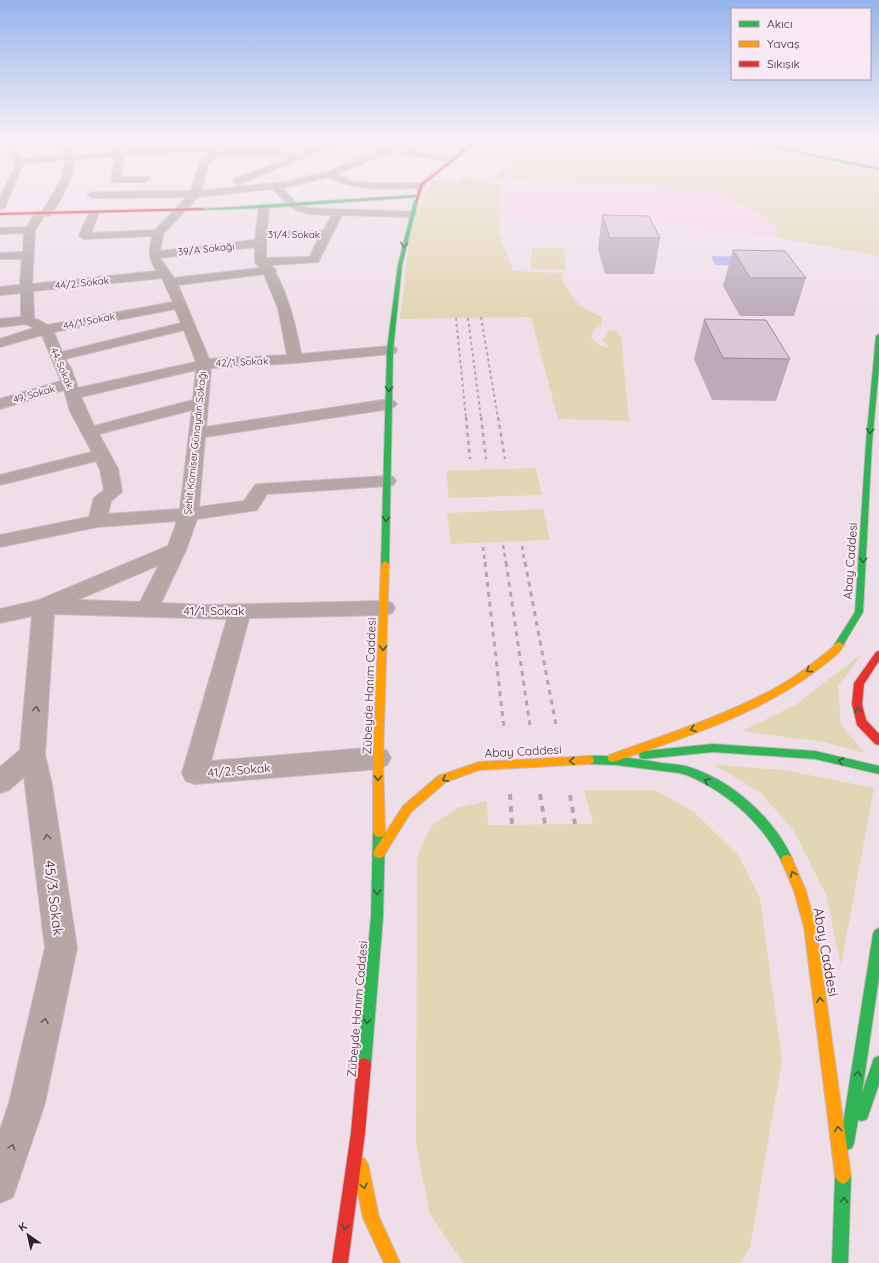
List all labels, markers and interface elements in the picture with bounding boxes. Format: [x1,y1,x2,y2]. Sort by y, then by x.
legend [731,8,871,80]
text: Akıcı [767,16,793,31]
text: Yavaş [767,36,800,51]
text: Sıkışık [767,56,800,71]
street label: 31/4. Sokak [268,228,320,241]
street label: 39/A Sokağı [177,240,235,258]
one-way arrow [400,242,409,248]
street label: 44/2. Sokak [54,274,110,292]
street label: 44/1. Sokak [62,310,116,332]
street label: 44. Sokak [48,345,76,391]
street label: 42/1. Sokak [215,354,269,370]
street label: Şehit Komiser Günaydın Sokağı [181,371,209,515]
street label: 49. Sokak [11,382,57,406]
one-way arrow [385,386,393,392]
one-way arrow [866,428,875,434]
one-way arrow [382,516,390,522]
street label: Abay Caddesi [840,522,860,600]
one-way arrow [859,557,868,563]
street label: 41/1. Sokak [184,603,244,618]
street label: Zübeyde Hanım Caddesi [359,617,379,755]
one-way arrow [378,645,387,651]
one-way arrow [806,665,813,672]
one-way arrow [31,706,40,712]
one-way arrow [855,707,863,713]
one-way arrow [690,724,697,732]
street label: Abay Caddesi [484,741,562,761]
one-way arrow [569,757,575,765]
one-way arrow [838,758,844,766]
street label: 41/2. Sokak [207,760,271,780]
one-way arrow [441,774,449,782]
one-way arrow [374,775,383,781]
one-way arrow [703,778,711,786]
one-way arrow [42,834,51,841]
street label: 45/3. Sokak [40,859,68,937]
one-way arrow [789,871,797,878]
one-way arrow [373,889,382,895]
street label: Abay Caddesi [809,906,843,998]
street label: Zübeyde Hanım Caddesi [344,940,370,1078]
one-way arrow [816,997,825,1003]
one-way arrow [40,1018,48,1024]
one-way arrow [363,1018,372,1024]
one-way arrow [853,1071,861,1077]
one-way arrow [834,1126,843,1132]
one-way arrow [7,1143,16,1150]
one-way arrow [359,1182,367,1189]
one-way arrow [839,1197,848,1203]
north arrow [8,1215,48,1255]
text: K [16,1219,29,1235]
one-way arrow [341,1224,350,1230]

